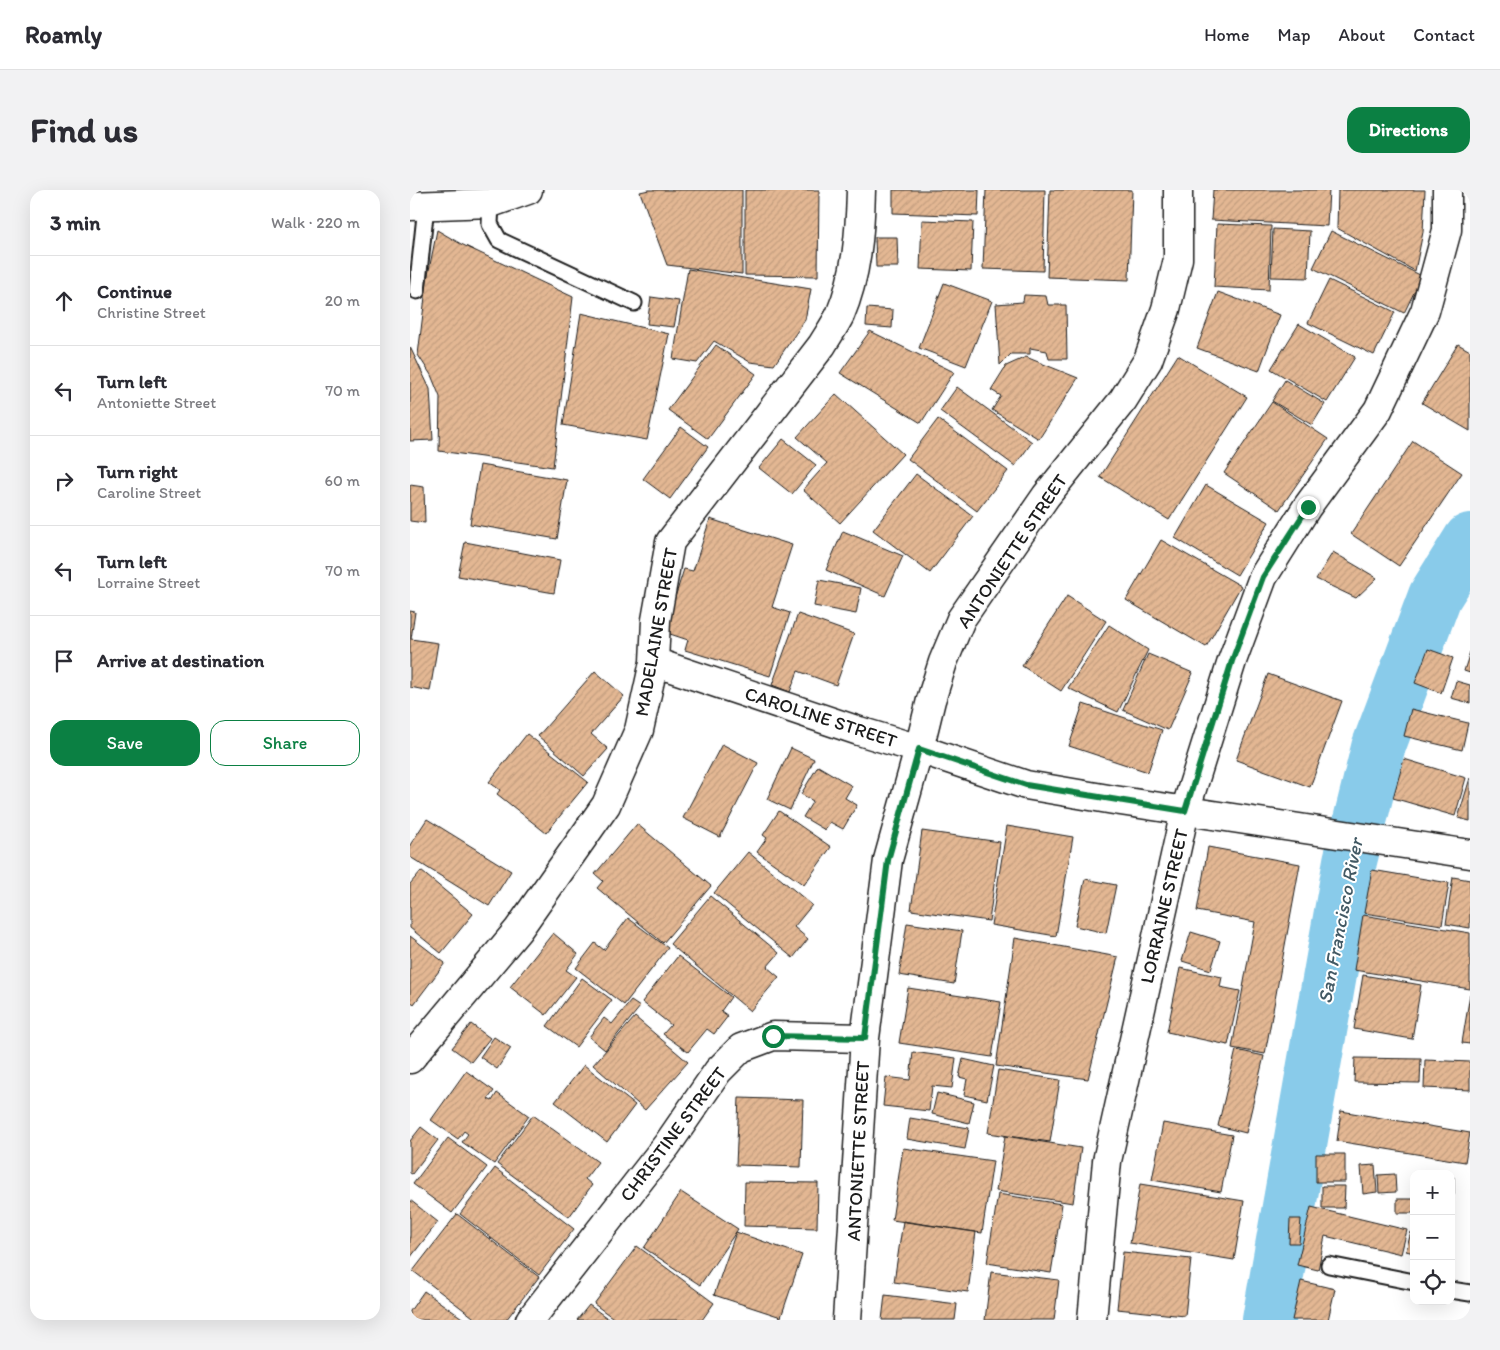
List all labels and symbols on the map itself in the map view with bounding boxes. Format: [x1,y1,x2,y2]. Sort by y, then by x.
street label: ANTONIETTE STREET [952,469,1072,632]
route end [1297,496,1320,519]
street label: MADELAINE STREET [630,546,682,718]
street label: CAROLINE STREET [742,682,900,753]
street label: LORRAINE STREET [1135,826,1193,986]
water label: San Francisco River [1312,834,1368,1006]
route start [762,1025,785,1048]
street label: ANTONIETTE STREET [842,1060,874,1242]
street label: CHRISTINE STREET [615,1062,731,1206]

